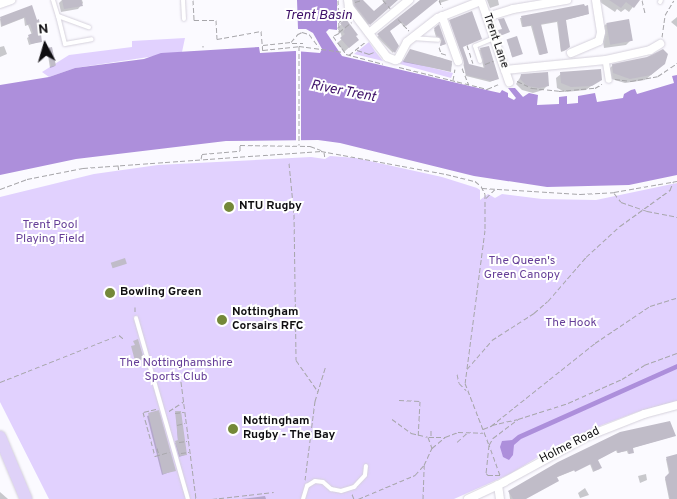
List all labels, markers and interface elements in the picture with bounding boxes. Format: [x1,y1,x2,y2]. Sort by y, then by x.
water label: Trent Basin [284,8,352,24]
street label: Trent Lane [479,12,511,70]
north arrow [20,20,70,70]
text: N [37,21,49,39]
water label: River Trent [309,77,377,107]
place label: NTU Rugby [239,200,302,214]
marker: NTU Rugby [223,201,235,213]
park label: Trent Pool Playing Field [15,219,85,247]
park label: The Queen's Green Canopy [484,255,560,283]
place label: Bowling Green [120,286,202,300]
marker: Bowling Green [104,287,116,299]
place label: Nottingham Corsairs RFC [232,306,303,334]
marker: Nottingham Corsairs RFC [216,314,228,326]
park label: The Hook [545,317,597,331]
park label: The Nottinghamshire Sports Club [119,357,233,385]
place label: Nottingham Rugby - The Bay [243,415,335,443]
marker: Nottingham Rugby - The Bay [227,423,239,435]
street label: Holme Road [537,425,603,467]

